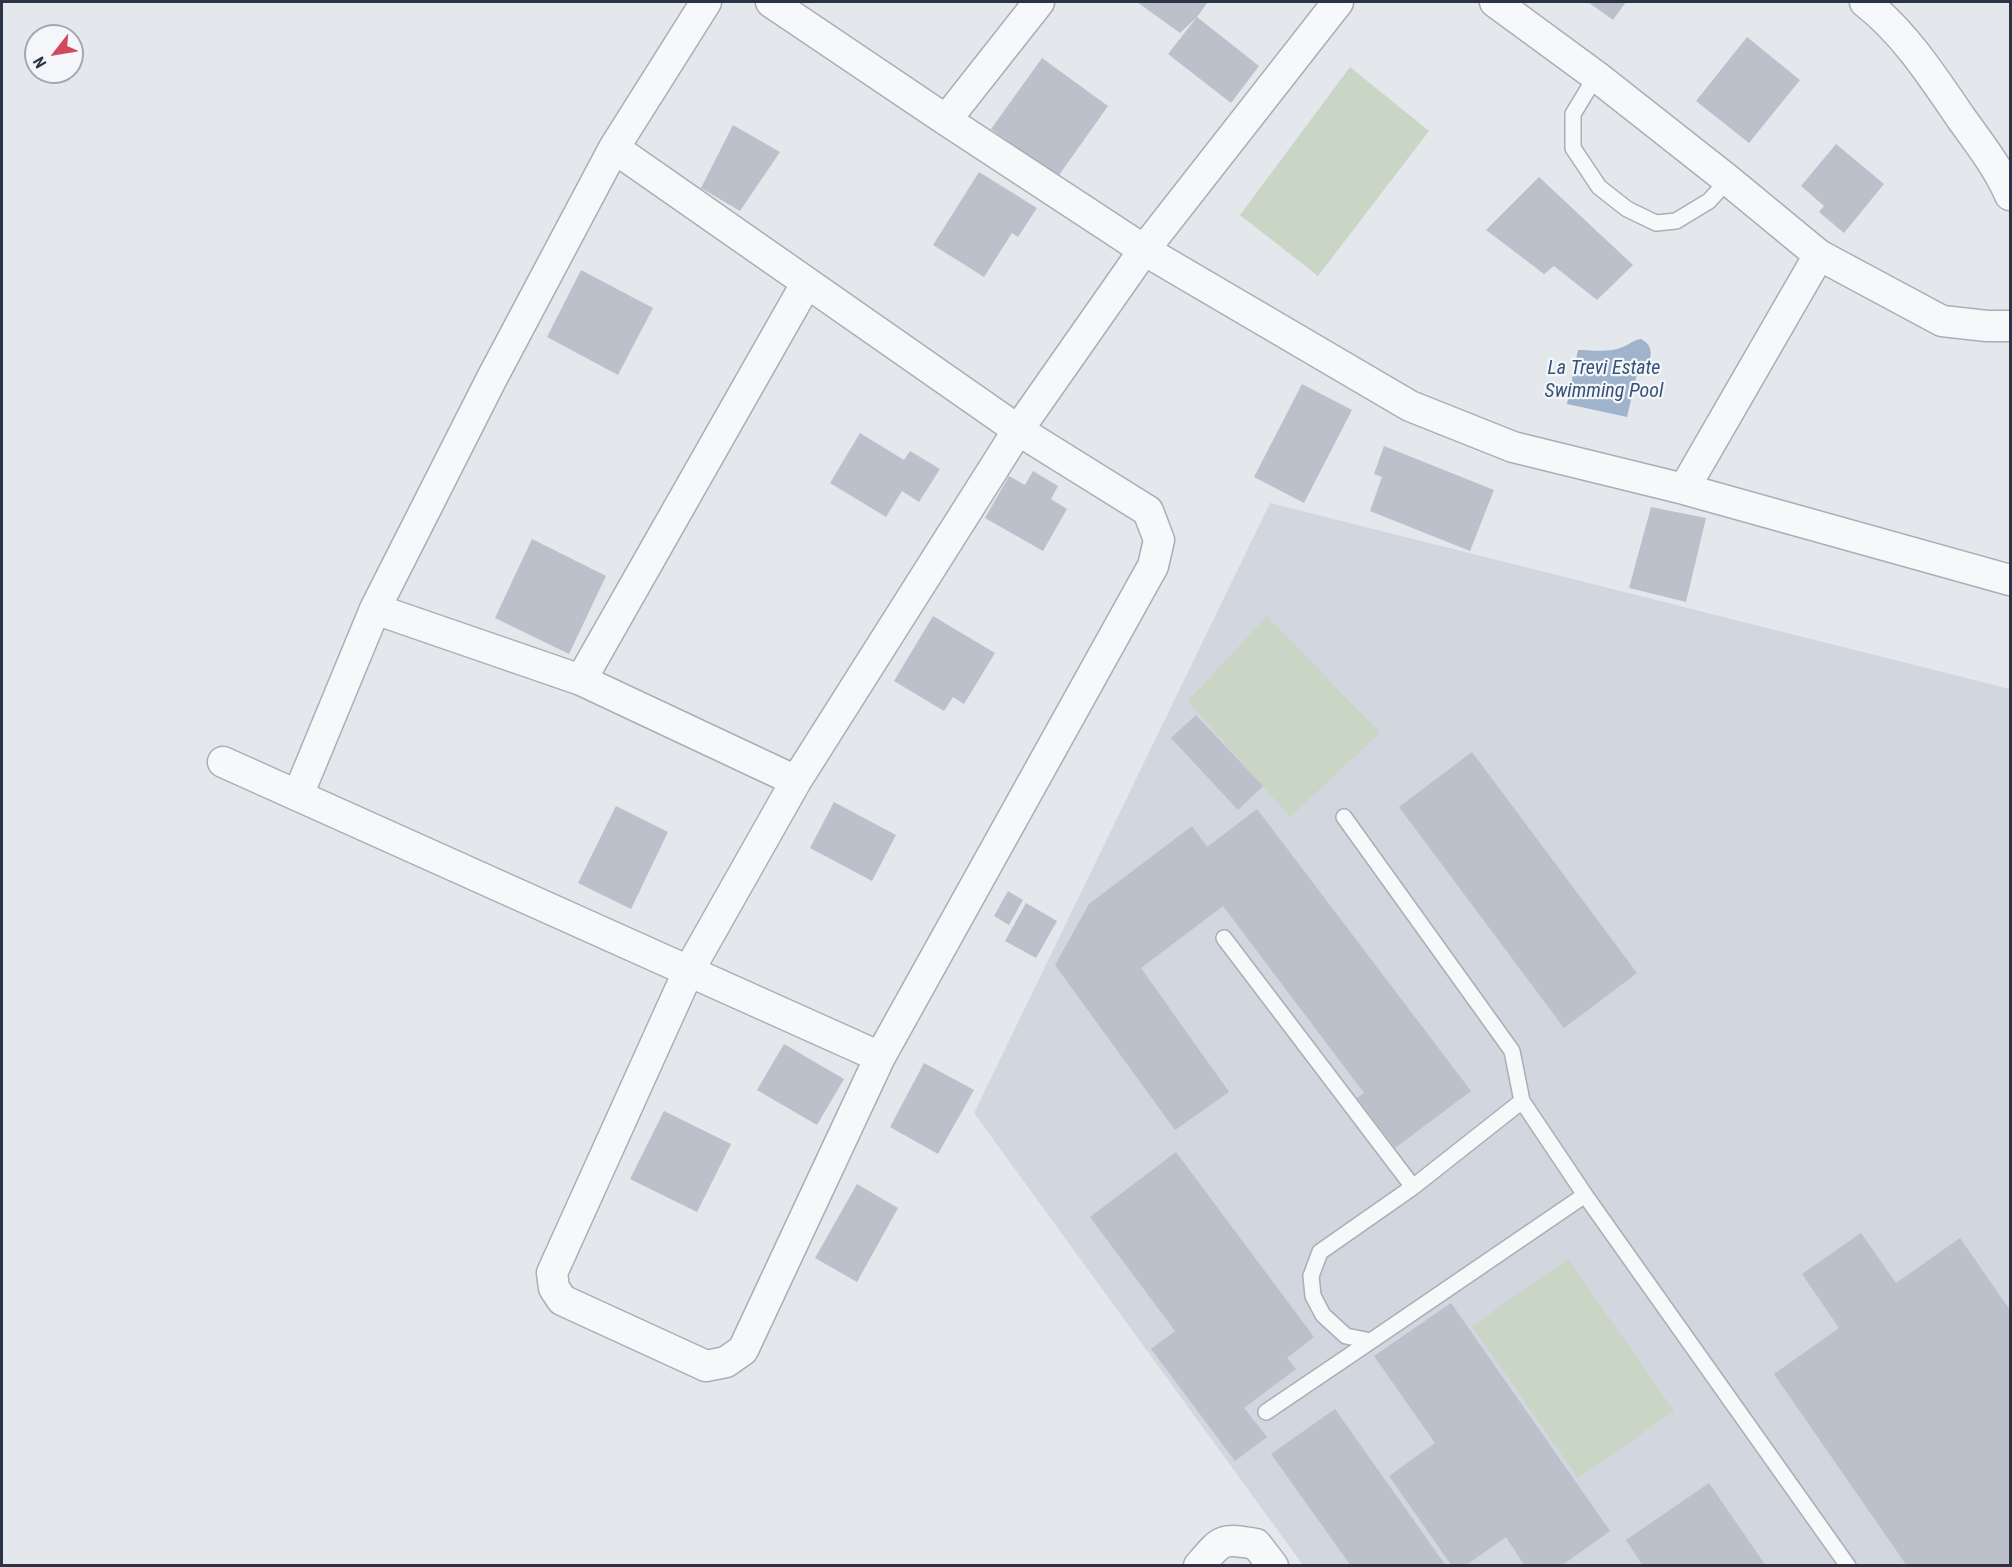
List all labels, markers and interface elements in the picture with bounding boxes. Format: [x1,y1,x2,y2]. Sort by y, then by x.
north arrow [24,24,84,84]
text: N [29,53,51,72]
water label: La Trevi Estate Swimming Pool [1545,357,1663,404]

